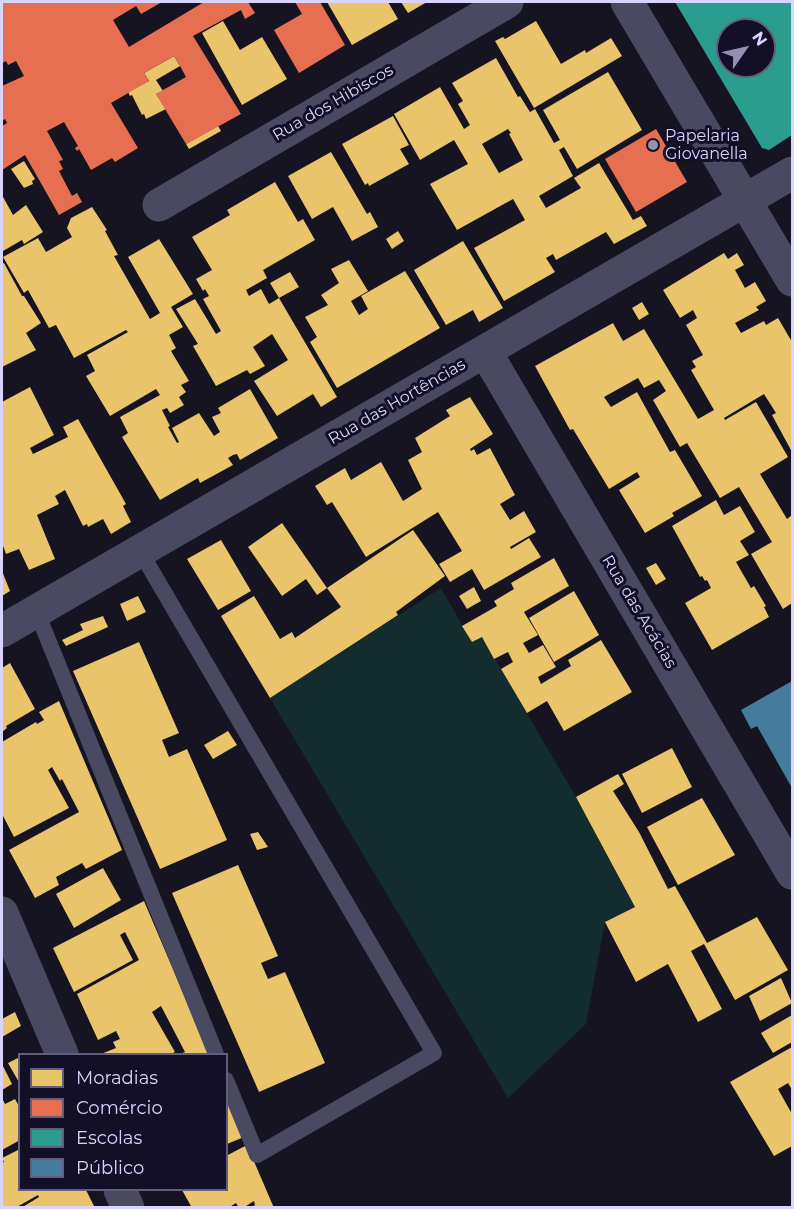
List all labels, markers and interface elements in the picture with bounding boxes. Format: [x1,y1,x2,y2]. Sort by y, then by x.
north arrow [716,18,776,78]
text: N [748,28,771,49]
street label: Rua dos Hibiscos [269,61,397,145]
place label: Papelaria Giovanella [665,126,748,164]
marker: Papelaria Giovanella [646,138,660,152]
street label: Rua das Hortências [325,355,469,449]
street label: Rua das Acácias [598,552,680,672]
legend [18,1053,228,1191]
text: Moradias [76,1067,158,1089]
text: Comércio [76,1097,163,1119]
text: Escolas [76,1127,142,1149]
text: Público [76,1157,144,1179]

